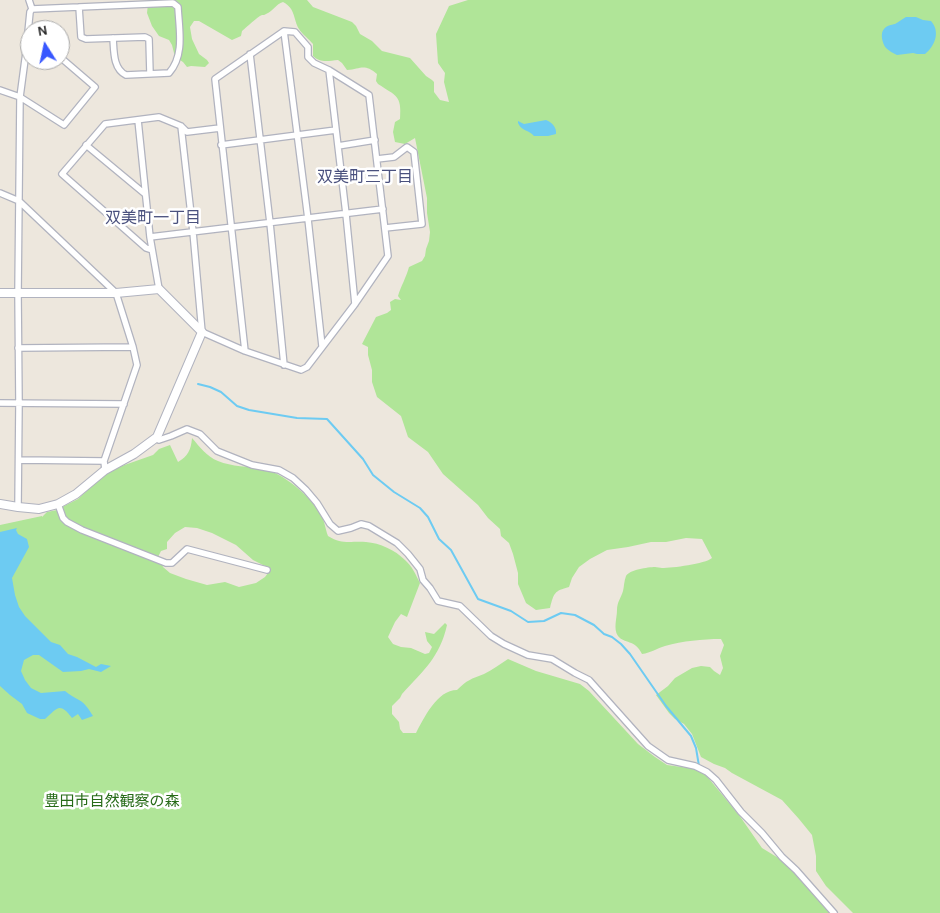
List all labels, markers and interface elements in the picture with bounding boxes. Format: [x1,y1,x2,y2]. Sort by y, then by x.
north arrow [20,20,70,70]
text: N [36,21,49,40]
district label: 双美町三丁目 [317,167,413,187]
district label: 双美町一丁目 [105,208,201,228]
park label: 豊田市自然観察の森 [45,793,179,811]

